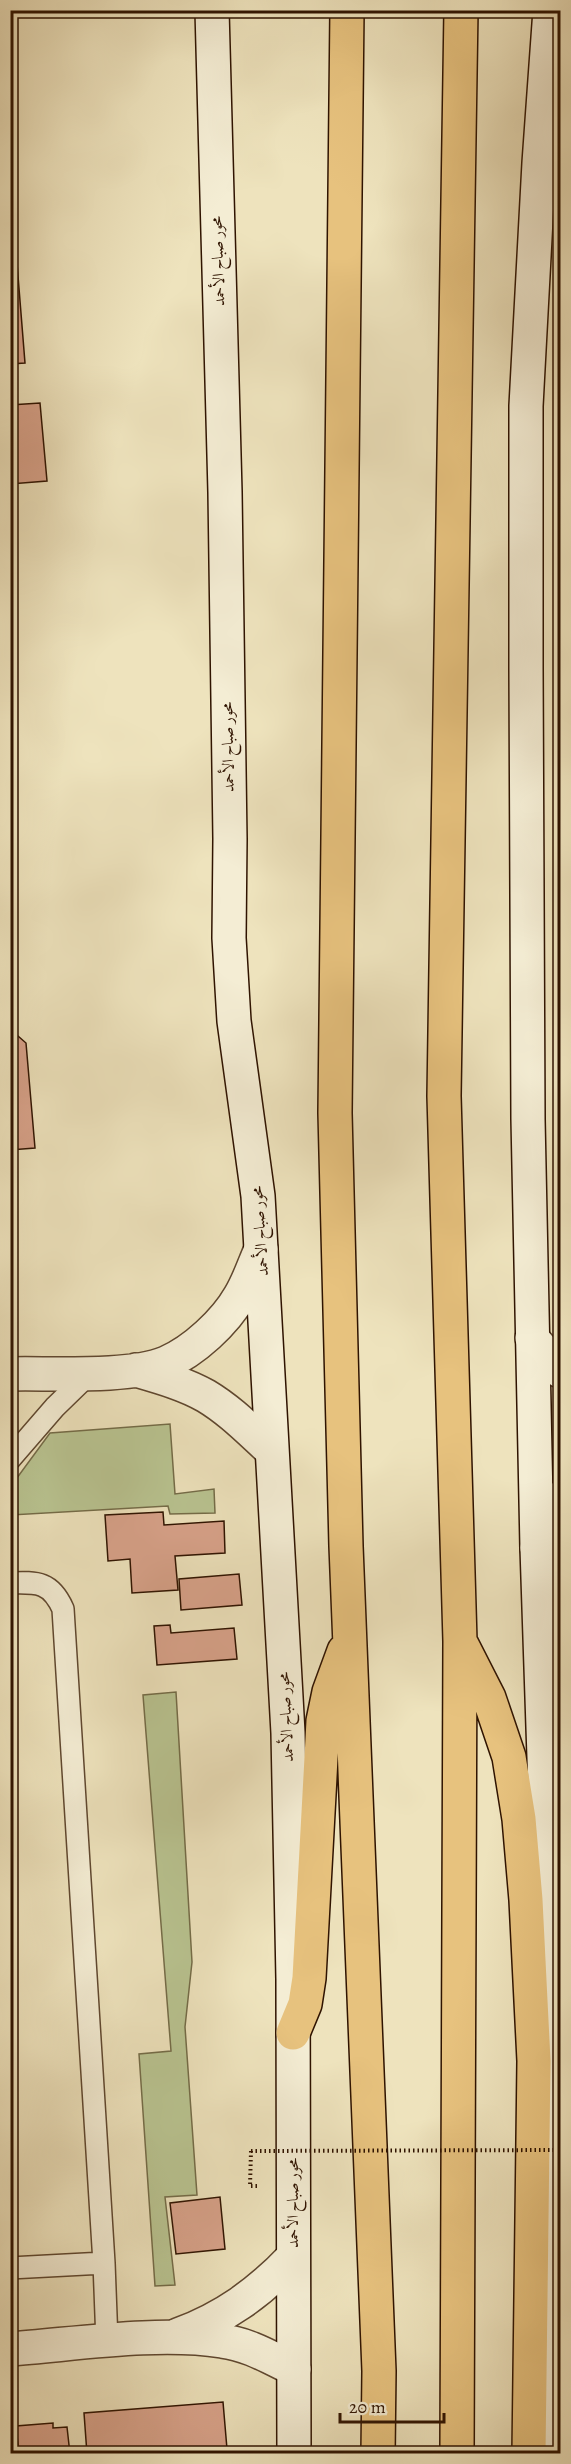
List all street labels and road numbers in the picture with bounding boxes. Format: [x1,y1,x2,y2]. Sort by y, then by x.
street label: محور صباح الأحمد [204,215,234,306]
street label: محور صباح الأحمد [215,701,243,792]
street label: محور صباح الأحمد [245,1185,277,1277]
street label: محور صباح الأحمد [272,1671,302,1763]
street label: محور صباح الأحمد [281,2158,307,2248]

